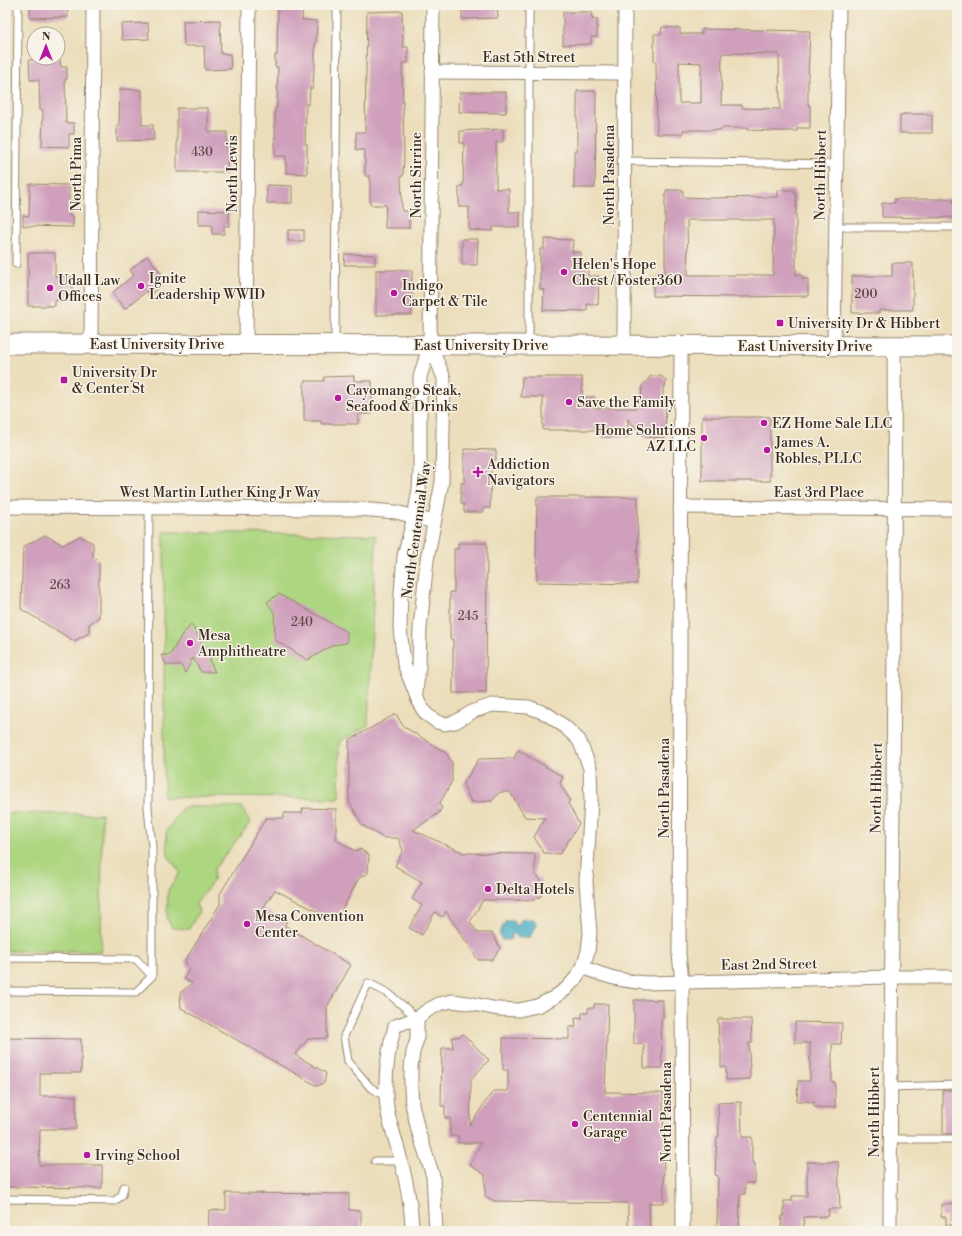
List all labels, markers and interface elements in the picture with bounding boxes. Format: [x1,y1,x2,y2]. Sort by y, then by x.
north arrow [26,26,66,66]
text: N [42,30,51,44]
street label: East 5th Street [483,49,576,67]
street label: North Pasadena [601,124,619,225]
street label: North Hibbert [811,129,831,221]
street label: North Sirrine [408,132,426,218]
street label: North Lewis [224,135,242,213]
street label: North Pima [68,136,86,211]
house number: 430 [191,145,213,160]
place label: Helen's Hope Chest / Foster360 [572,256,682,290]
marker: Helen's Hope Chest / Foster360 [559,267,569,277]
place label: Ignite Leadership WWID [149,270,265,304]
place label: Udall Law Offices [58,272,121,306]
place label: Indigo Carpet & Tile [402,277,488,311]
marker: Ignite Leadership WWID [136,281,146,291]
marker: Udall Law Offices [45,283,55,293]
house number: 200 [855,287,877,302]
marker: Indigo Carpet & Tile [389,288,399,298]
place label: University Dr & Hibbert [788,315,940,333]
marker: University Dr & Hibbert [775,318,785,328]
street label: East University Drive [90,336,224,354]
street label: East University Drive [414,337,548,355]
street label: East University Drive [738,338,872,356]
place label: University Dr & Center St [72,364,157,398]
marker: University Dr & Center St [59,375,69,385]
place label: Cayomango Steak, Seafood & Drinks [346,382,461,416]
marker: Cayomango Steak, Seafood & Drinks [333,393,343,403]
place label: Save the Family [577,394,676,412]
marker: Save the Family [564,397,574,407]
place label: EZ Home Sale LLC [772,415,892,433]
marker: EZ Home Sale LLC [759,418,769,428]
place label: Home Solutions AZ LLC [595,422,696,456]
marker: Home Solutions AZ LLC [699,433,709,443]
place label: James A. Robles, PLLC [774,434,862,468]
marker: James A. Robles, PLLC [762,445,772,455]
place label: Addiction Navigators [486,456,555,490]
street label: North Centennial Way [398,460,436,600]
marker: Addiction Navigators [472,466,484,478]
street label: West Martin Luther King Jr Way [119,484,321,502]
street label: East 3rd Place [774,484,864,502]
house number: 263 [50,578,71,593]
house number: 245 [458,609,479,624]
house number: 240 [291,615,313,630]
place label: Mesa Amphitheatre [197,627,286,661]
marker: Mesa Amphitheatre [185,638,195,648]
street label: North Pasadena [656,737,674,838]
street label: North Hibbert [867,742,887,834]
place label: Delta Hotels [496,881,574,899]
marker: Delta Hotels [483,884,493,894]
place label: Mesa Convention Center [255,908,365,942]
marker: Mesa Convention Center [242,919,252,929]
street label: East 2nd Street [721,955,817,975]
street label: North Pasadena [658,1061,676,1162]
street label: North Hibbert [866,1066,884,1158]
place label: Centennial Garage [583,1108,652,1142]
marker: Centennial Garage [570,1119,580,1129]
place label: Irving School [95,1147,180,1165]
marker: Irving School [82,1150,92,1160]

